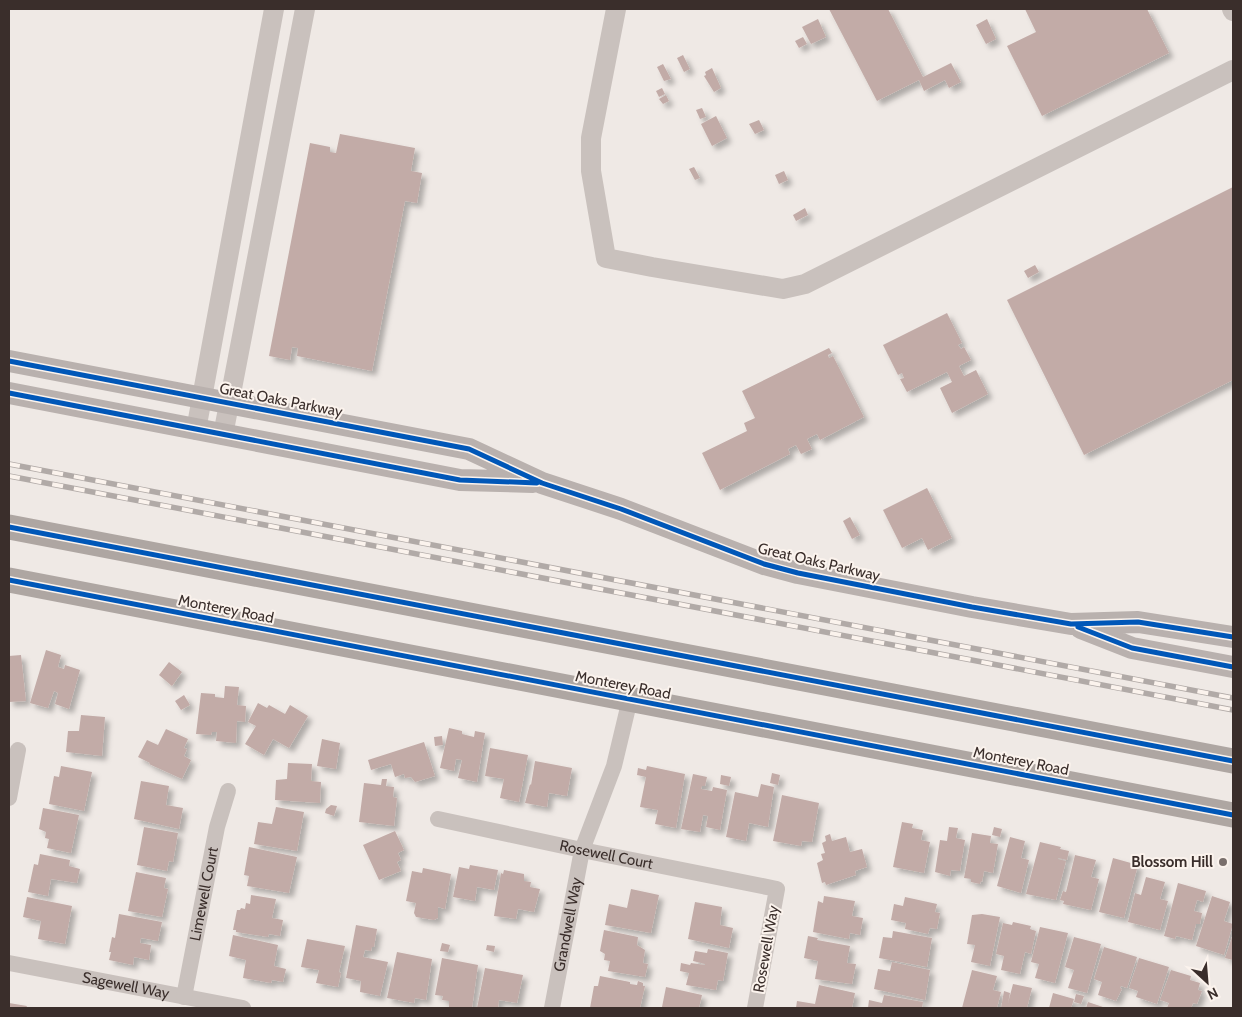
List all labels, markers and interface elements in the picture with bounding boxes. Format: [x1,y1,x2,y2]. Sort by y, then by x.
street label: Great Oaks Parkway [218,379,344,421]
street label: Great Oaks Parkway [756,539,882,585]
street label: Monterey Road [177,591,275,627]
street label: Monterey Road [574,667,672,703]
street label: Monterey Road [972,743,1070,779]
street label: Rosewell Court [558,836,654,873]
street label: Limewell Court [186,845,222,943]
place label: Blossom Hill [1131,853,1213,871]
marker: Blossom Hill [1217,856,1229,868]
street label: Grandwell Way [550,875,586,973]
street label: Rosewell Way [750,904,783,994]
north arrow [1182,957,1232,1007]
street label: Sagewell Way [81,968,171,1003]
text: N [1204,983,1221,1004]

